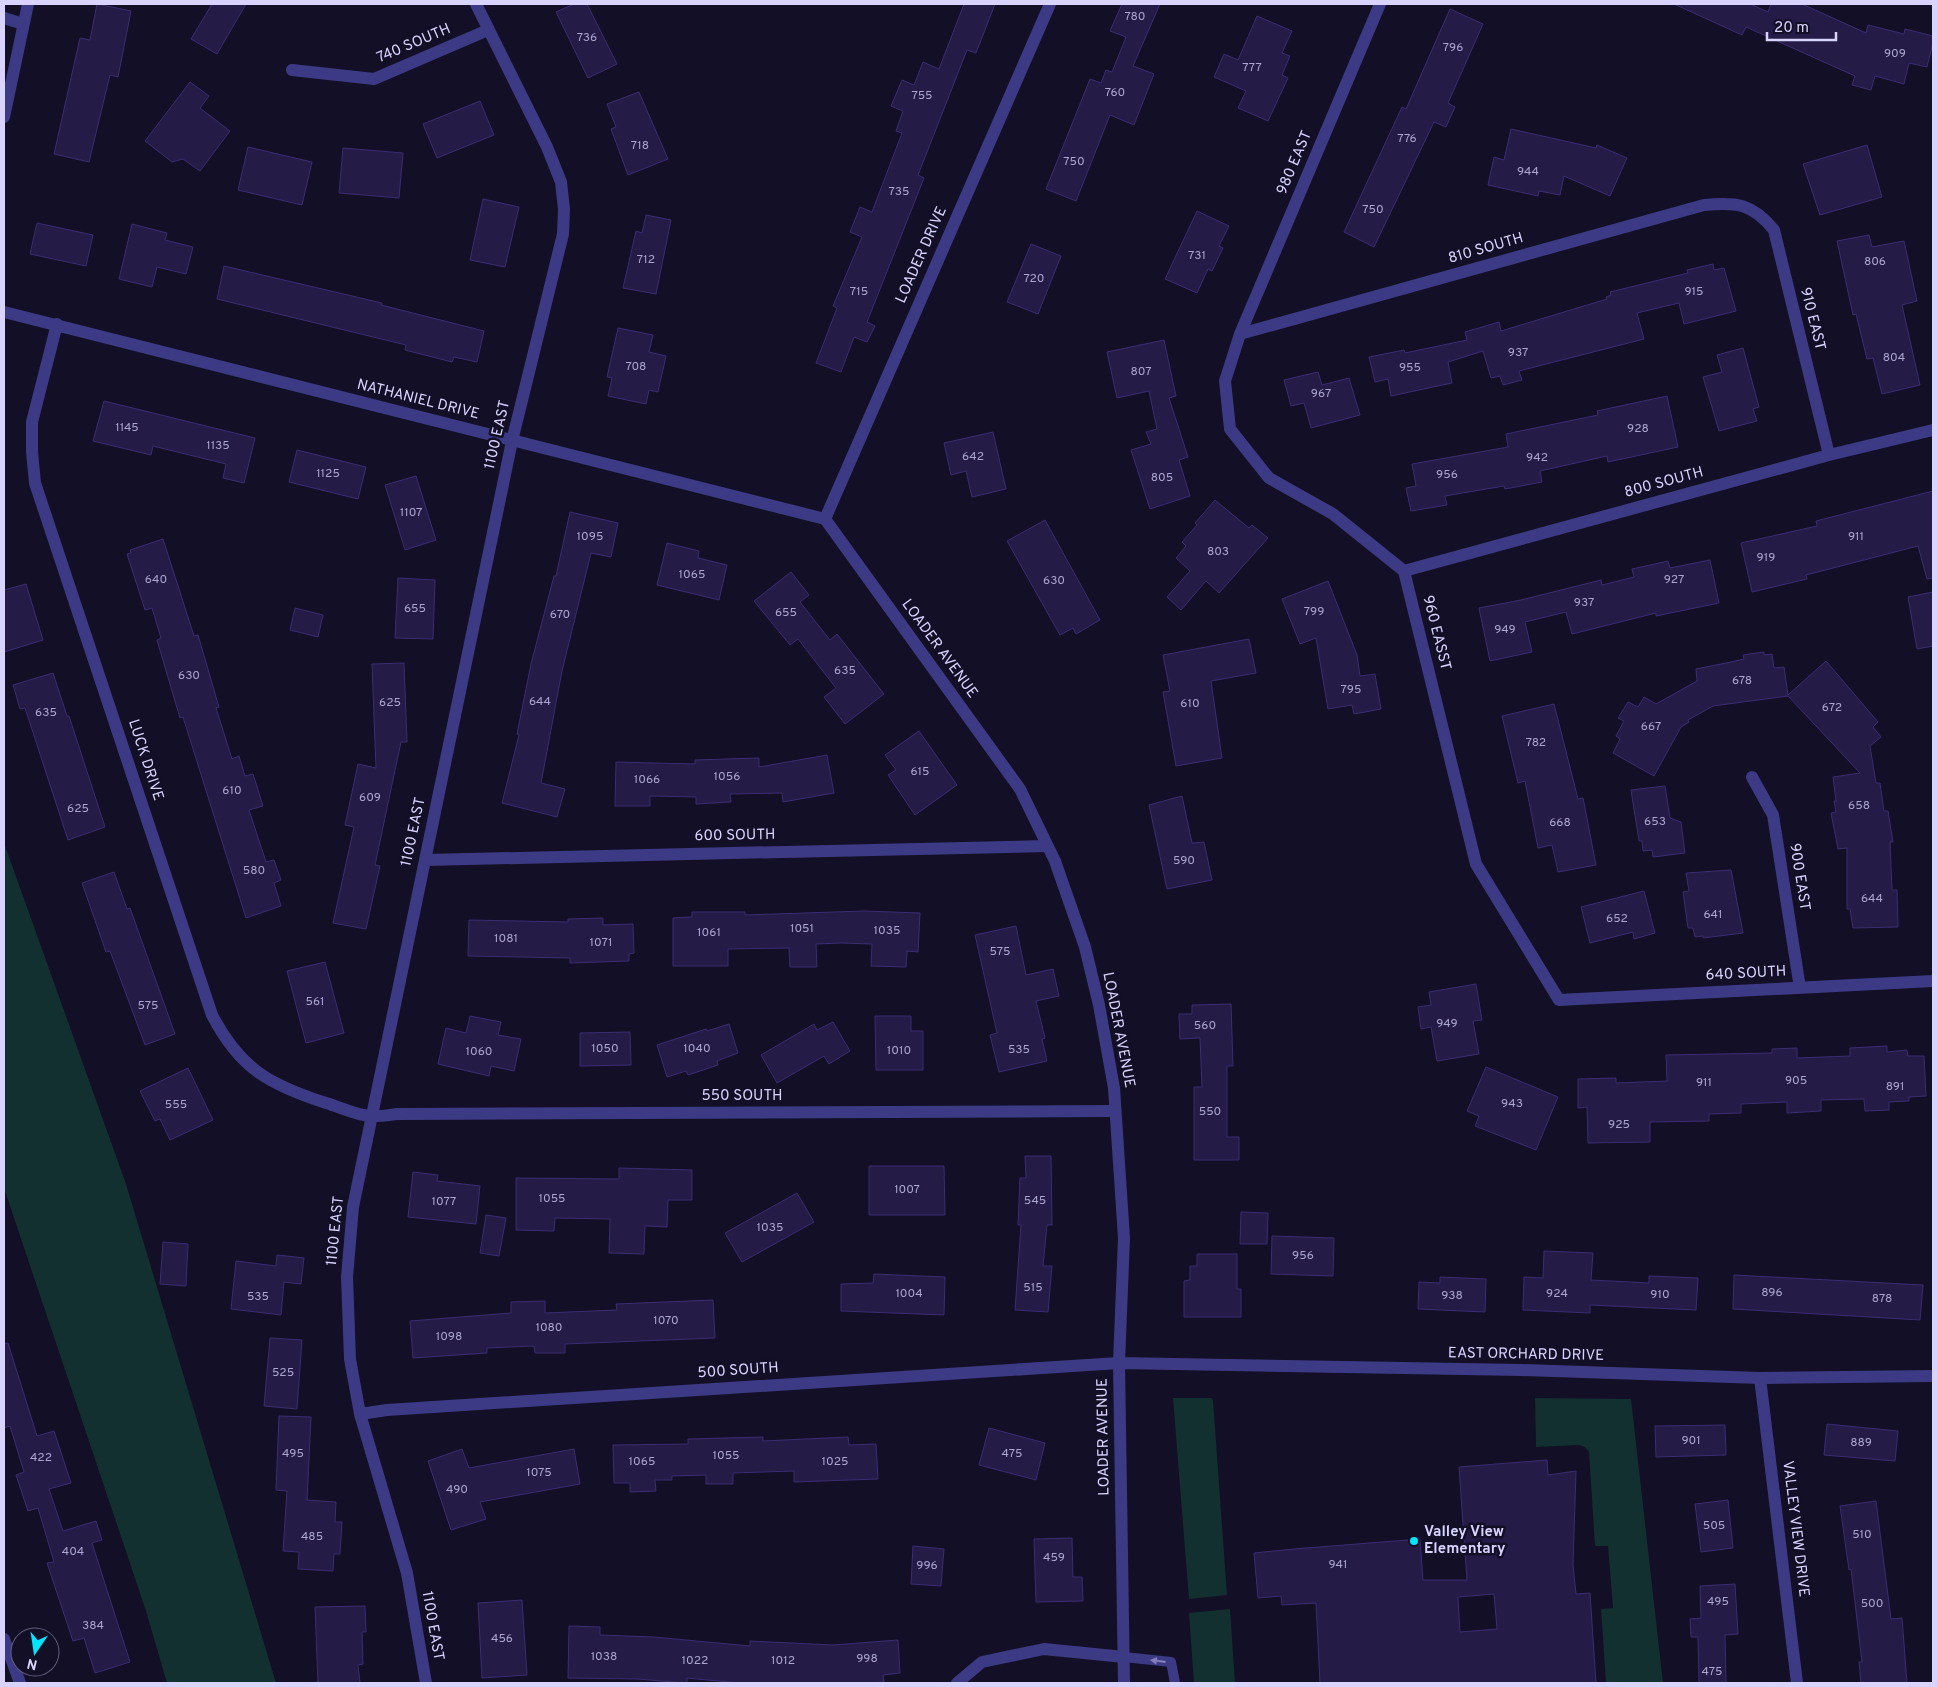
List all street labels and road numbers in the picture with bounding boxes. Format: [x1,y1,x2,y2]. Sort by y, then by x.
street label: 740 SOUTH [374,20,454,68]
street label: 980 EAST [1273,128,1317,198]
street label: LOADER DRIVE [892,204,952,306]
street label: 810 SOUTH [1446,229,1526,269]
street label: 910 EAST [1795,286,1829,352]
street label: NATHANIEL DRIVE [355,376,481,424]
street label: 1100 EAST [481,399,515,471]
street label: 800 SOUTH [1622,463,1706,503]
street label: 960 EASST [1418,594,1454,672]
street label: LOADER AVENUE [897,596,981,702]
street label: LUCK DRIVE [123,717,167,803]
street label: 1100 EAST [397,796,431,868]
street label: 600 SOUTH [694,826,776,846]
street label: 900 EAST [1784,842,1814,912]
street label: 640 SOUTH [1705,962,1787,986]
street label: LOADER AVENUE [1097,970,1139,1090]
street label: 550 SOUTH [701,1087,783,1106]
street label: 1100 EAST [323,1195,349,1267]
street label: EAST ORCHARD DRIVE [1448,1344,1604,1366]
street label: 500 SOUTH [697,1359,779,1383]
street label: LOADER AVENUE [1093,1378,1115,1496]
street label: VALLEY VIEW DRIVE [1777,1460,1813,1598]
street label: 1100 EAST [417,1590,447,1662]

